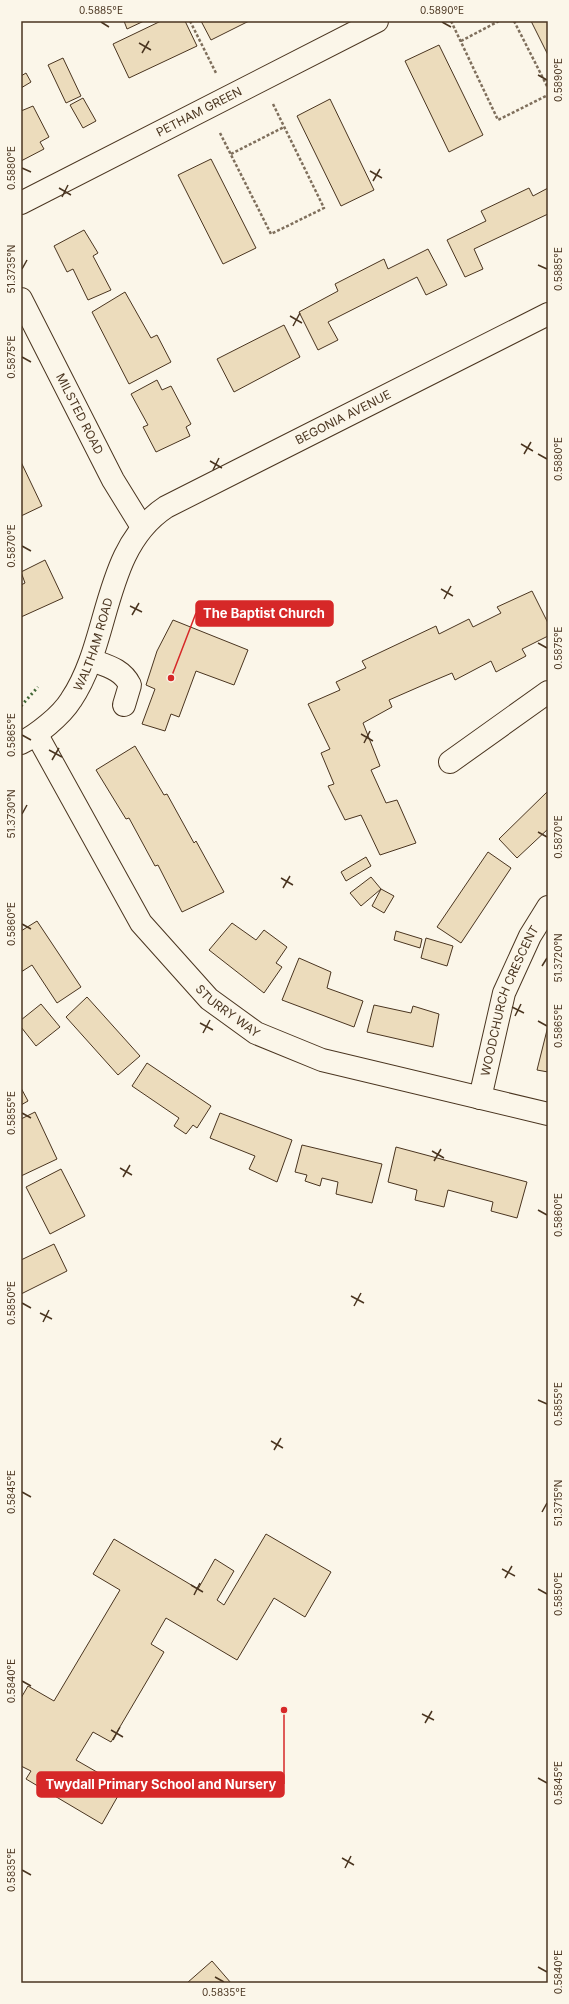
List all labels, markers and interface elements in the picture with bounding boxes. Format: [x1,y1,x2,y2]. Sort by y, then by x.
text: 0.5885°E [79,4,123,16]
text: 0.5890°E [420,4,464,16]
text: 0.5890°E [552,58,564,102]
street label: PETHAM GREEN [153,83,244,140]
text: 0.5880°E [5,146,17,190]
text: 51.3735°N [5,245,17,293]
text: 0.5885°E [552,247,564,291]
text: 0.5875°E [5,335,17,379]
street label: MILSTED ROAD [53,371,107,457]
street label: BEGONIA AVENUE [293,387,393,448]
text: 0.5880°E [552,437,564,481]
text: 0.5870°E [5,524,17,568]
street label: WALTHAM ROAD [70,596,116,693]
callout: The Baptist Church [196,601,333,626]
text: The Baptist Church [203,605,325,621]
text: 0.5875°E [552,626,564,670]
text: 0.5865°E [5,713,17,757]
text: 51.3730°N [5,789,17,839]
text: 0.5870°E [552,815,564,859]
text: 0.5860°E [5,902,17,946]
street label: WOODCHURCH CRESCENT [477,922,542,1077]
text: 51.3720°N [552,933,564,983]
street label: STURRY WAY [193,981,263,1040]
text: 0.5865°E [552,1004,564,1048]
text: 0.5855°E [5,1091,17,1135]
text: 0.5860°E [552,1193,564,1237]
text: 0.5850°E [5,1281,17,1325]
text: 0.5855°E [552,1382,564,1426]
text: 0.5845°E [5,1470,17,1514]
text: 51.3715°N [552,1480,564,1526]
text: 0.5850°E [552,1572,564,1616]
text: 0.5840°E [5,1659,17,1703]
text: 0.5845°E [552,1761,564,1805]
callout: Twydall Primary School and Nursery [37,1772,284,1797]
text: Twydall Primary School and Nursery [46,1776,277,1792]
text: 0.5835°E [5,1848,17,1892]
text: 0.5840°E [552,1950,564,1994]
text: 0.5835°E [202,1986,246,1998]

